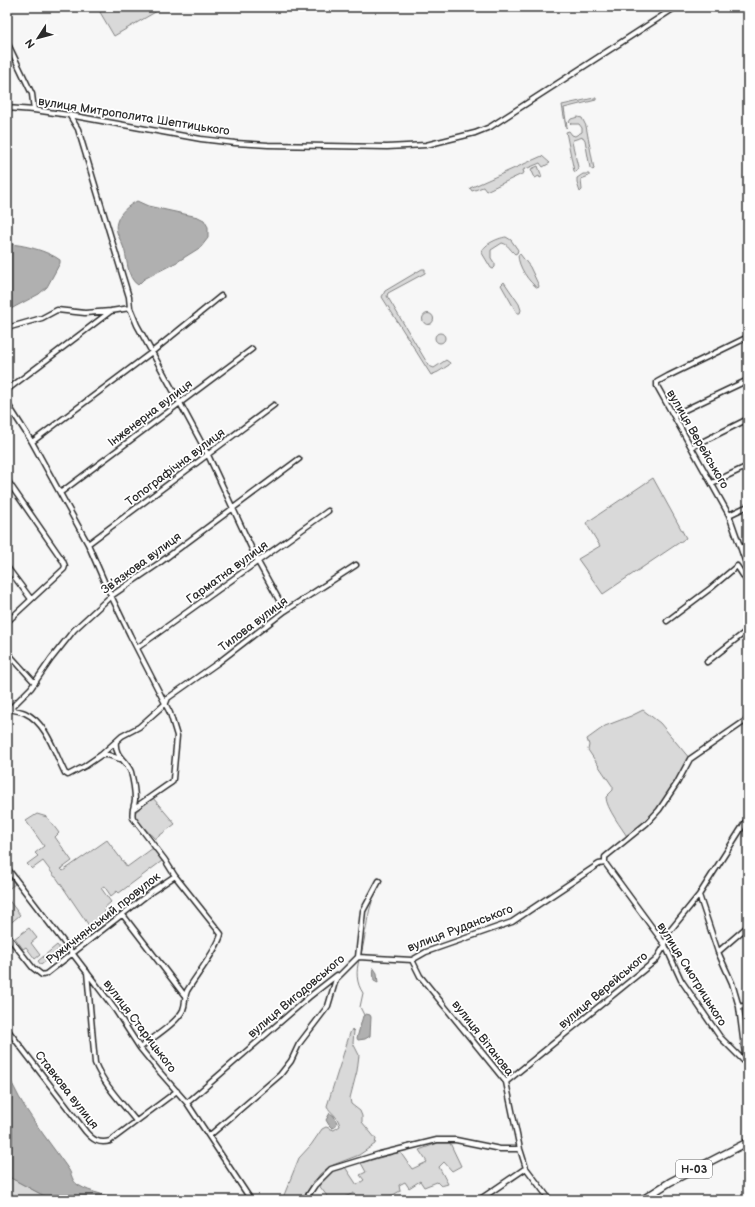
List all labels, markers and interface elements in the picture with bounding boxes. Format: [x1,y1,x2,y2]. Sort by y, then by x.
north arrow [18,18,58,58]
text: N [23,36,38,51]
street label: вулиця Митрополита Шептицького [37,94,231,139]
street label: Інженерна вулиця [105,377,196,450]
street label: вулиця Верейського [663,387,732,491]
street label: Топографічна вулиця [123,425,228,510]
street label: Звʼязкова вулиця [98,529,185,598]
street label: Гарматна вулиця [184,538,271,607]
street label: Тилова вулиця [216,593,291,655]
street label: Ружичнянський провулок [43,869,164,968]
street label: вулиця Руданського [405,901,515,955]
street label: вулиця Смотрицького [654,920,730,1029]
street label: вулиця Верейського [556,949,651,1032]
street label: вулиця Вигодовського [245,952,348,1041]
street label: вулиця Старицького [100,977,179,1076]
street label: вулиця Вітанова [448,998,517,1079]
street label: Ставкова вулиця [31,1048,102,1133]
road number: Н-03 [676,1160,712,1178]

